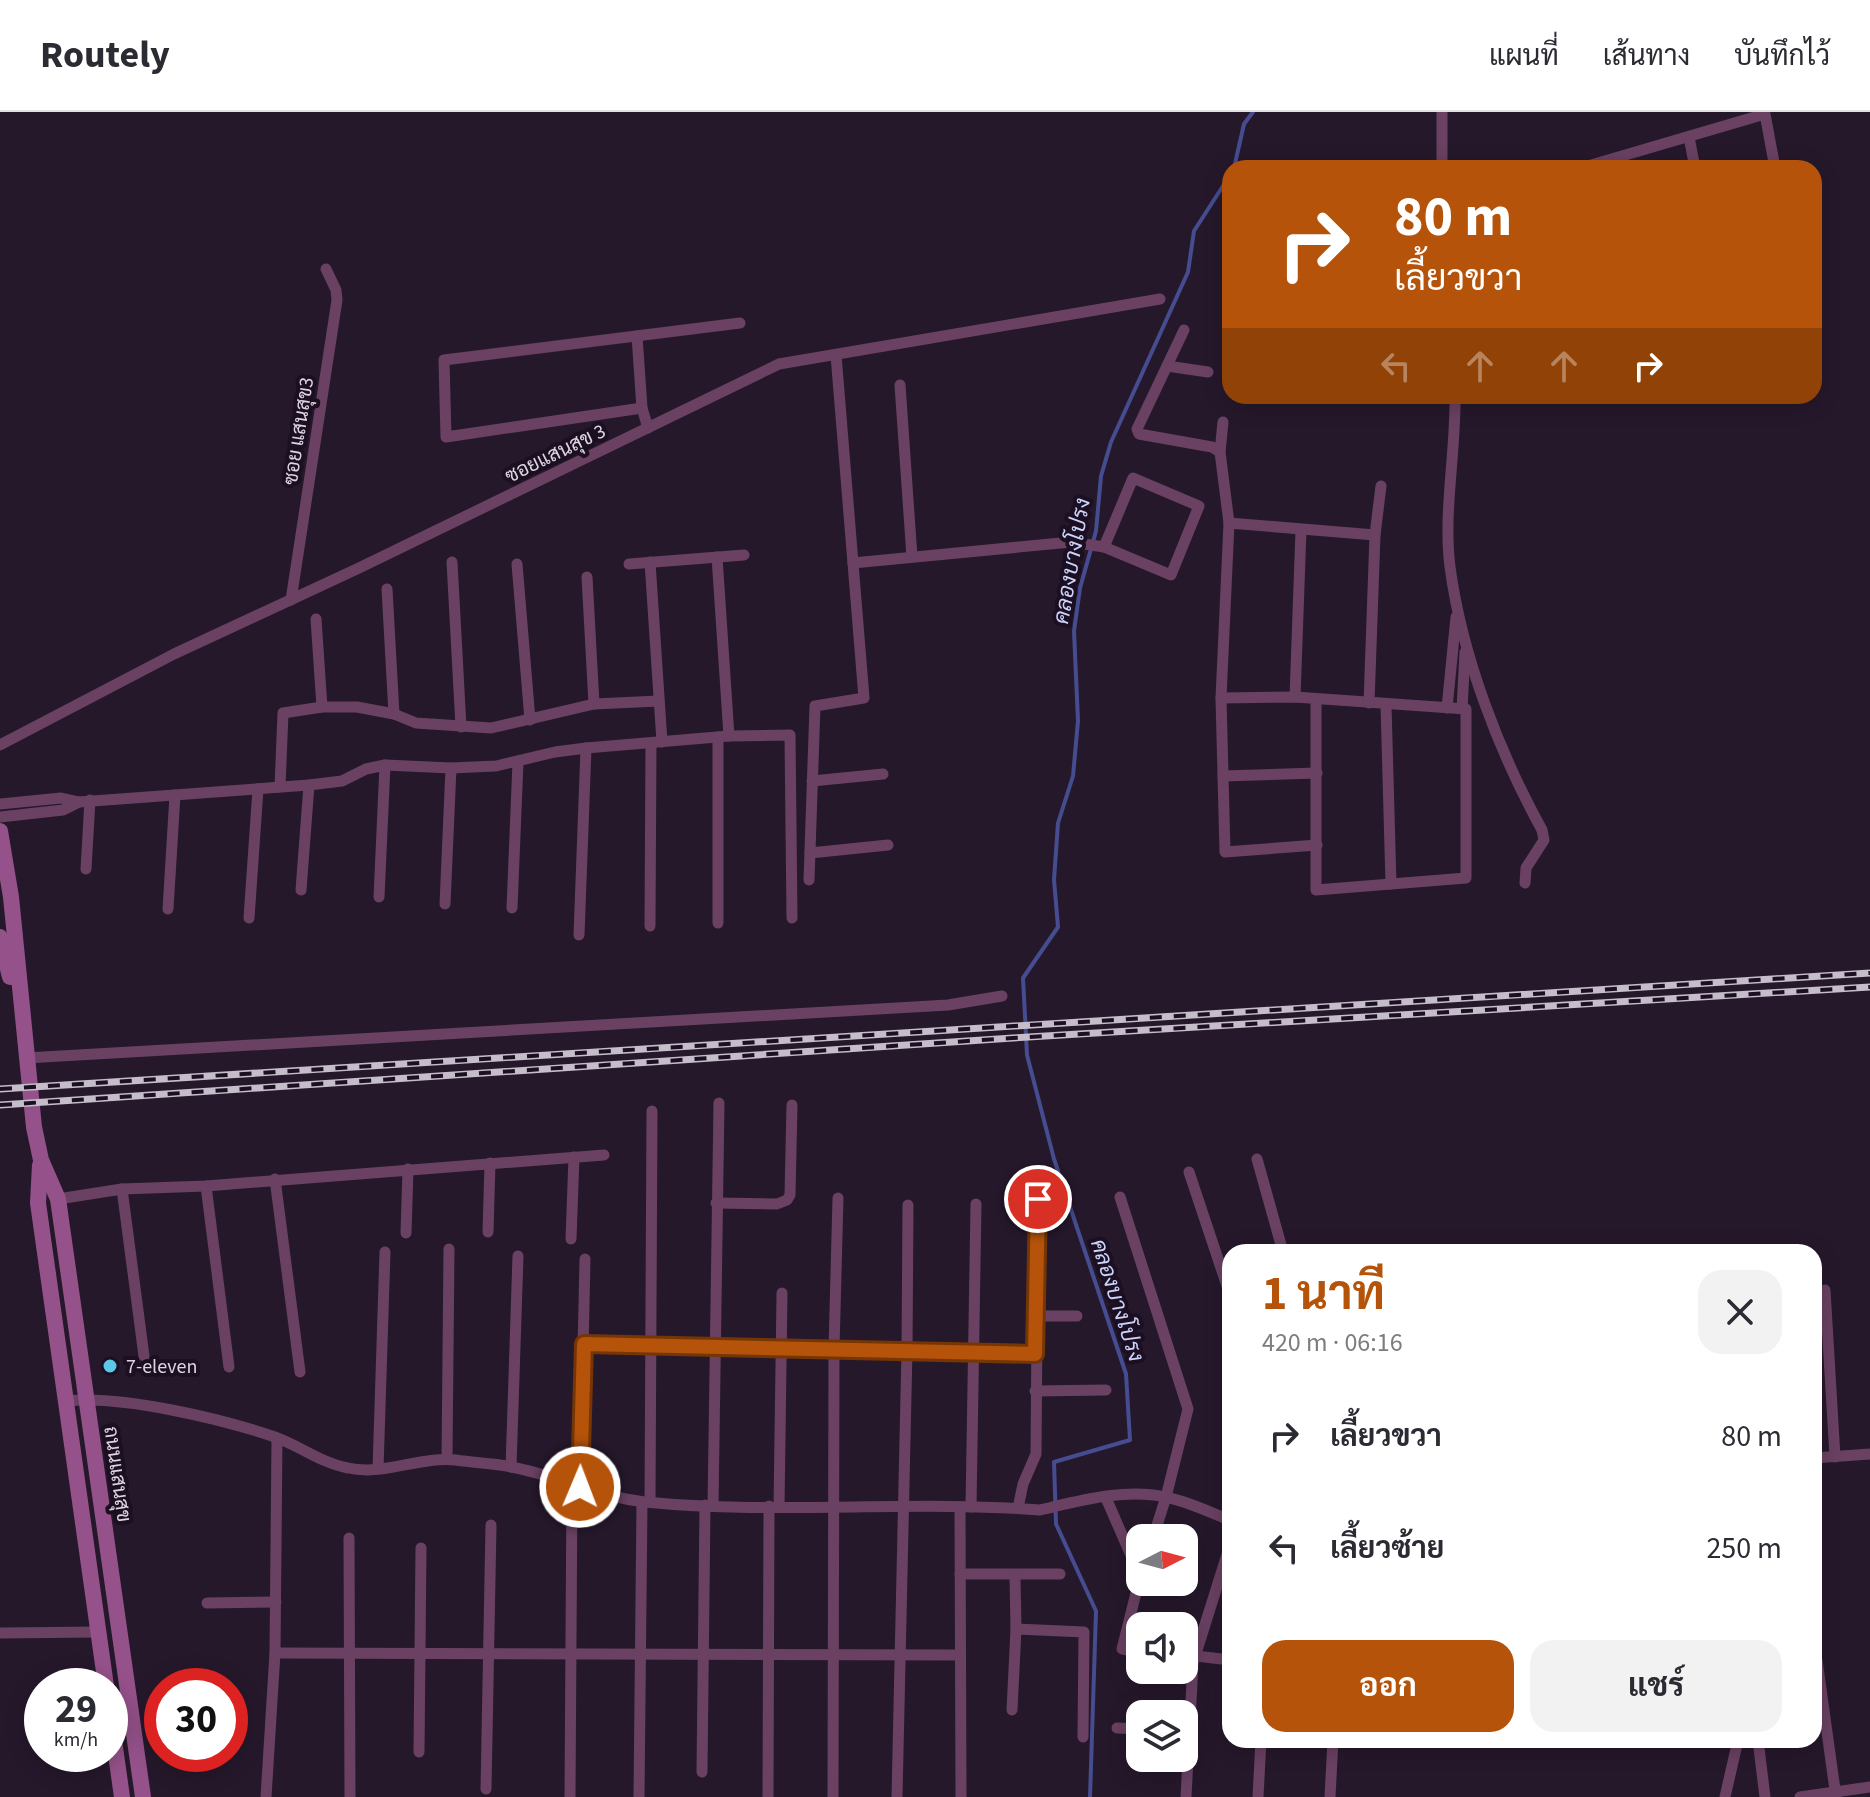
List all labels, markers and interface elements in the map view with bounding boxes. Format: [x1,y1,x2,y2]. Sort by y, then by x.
text: Routely [40,28,170,82]
text: แผนที่ [1489,36,1559,76]
text: เส้นทาง [1603,36,1690,76]
text: บันทึกไว้ [1734,36,1830,76]
text: 80 m [1394,178,1512,257]
icon: right [1262,192,1366,296]
text: เลี้ยวขวา [1394,253,1522,304]
icon: left [1374,344,1418,388]
icon: ahead [1458,344,1502,388]
icon: ahead [1542,344,1586,388]
icon: right [1626,344,1670,388]
street label: ซอย แสนสุข3 [277,375,321,487]
street label: ซอยแสนสุข 3 [500,417,610,490]
water label: คลองบางโปรง [1045,496,1099,627]
pin [1004,1165,1072,1233]
icon: arrive [1016,1177,1060,1221]
water label: คลองบางโปรง [1082,1235,1152,1366]
text: 1 นาที [1262,1260,1385,1328]
button: close [1698,1270,1782,1354]
text: 420 m · 06:16 [1262,1324,1403,1361]
place label: 7-eleven [126,1353,197,1381]
marker: 7-eleven [101,1357,119,1375]
icon: right [1262,1414,1306,1458]
text: เลี้ยวขวา [1330,1415,1442,1458]
text: 80 m [1721,1415,1782,1458]
street label: ถนนแสนสุข [96,1424,138,1524]
position arrow [538,1445,622,1529]
north arrow [1126,1524,1198,1596]
map controls [1126,1524,1198,1772]
icon: left [1262,1526,1306,1570]
text: เลี้ยวซ้าย [1330,1527,1444,1570]
text: 250 m [1706,1527,1782,1570]
button: sound [1126,1612,1198,1684]
button: ออก [1262,1640,1514,1732]
button: แชร์ [1530,1640,1782,1732]
speed limit sign: 30 [144,1668,248,1772]
text: 29 [55,1681,97,1738]
button: layers [1126,1700,1198,1772]
text: km/h [54,1726,98,1754]

